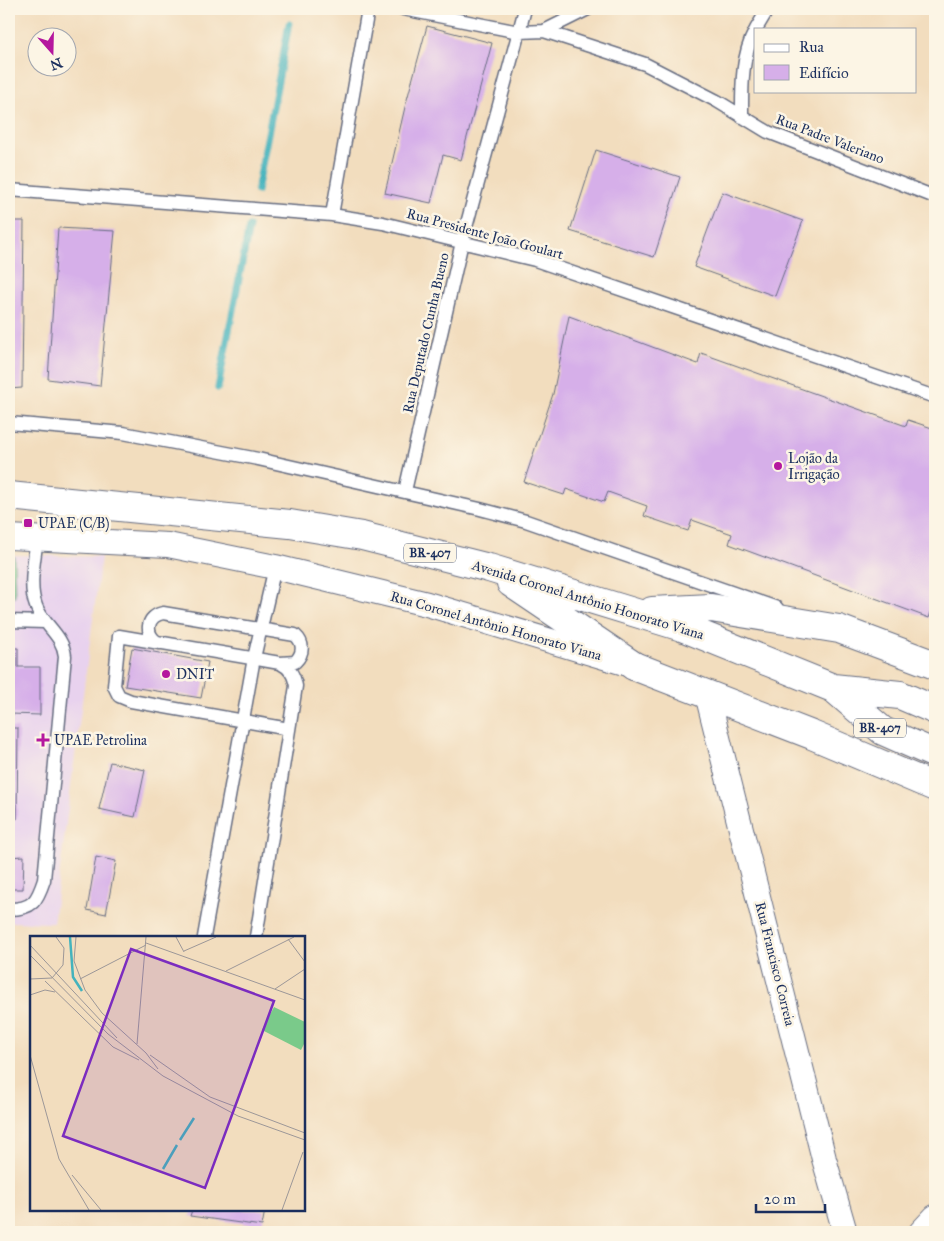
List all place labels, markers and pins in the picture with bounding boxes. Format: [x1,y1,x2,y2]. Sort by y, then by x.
place label: Lojão da Irrigação [788,450,840,483]
marker: Lojão da Irrigação [772,460,784,472]
place label: UPAE (C/B) [38,515,110,533]
marker: UPAE (C/B) [22,517,34,529]
place label: DNIT [176,666,215,683]
marker: DNIT [160,668,172,680]
place label: UPAE Petrolina [54,732,147,749]
marker: UPAE Petrolina [36,733,50,747]

